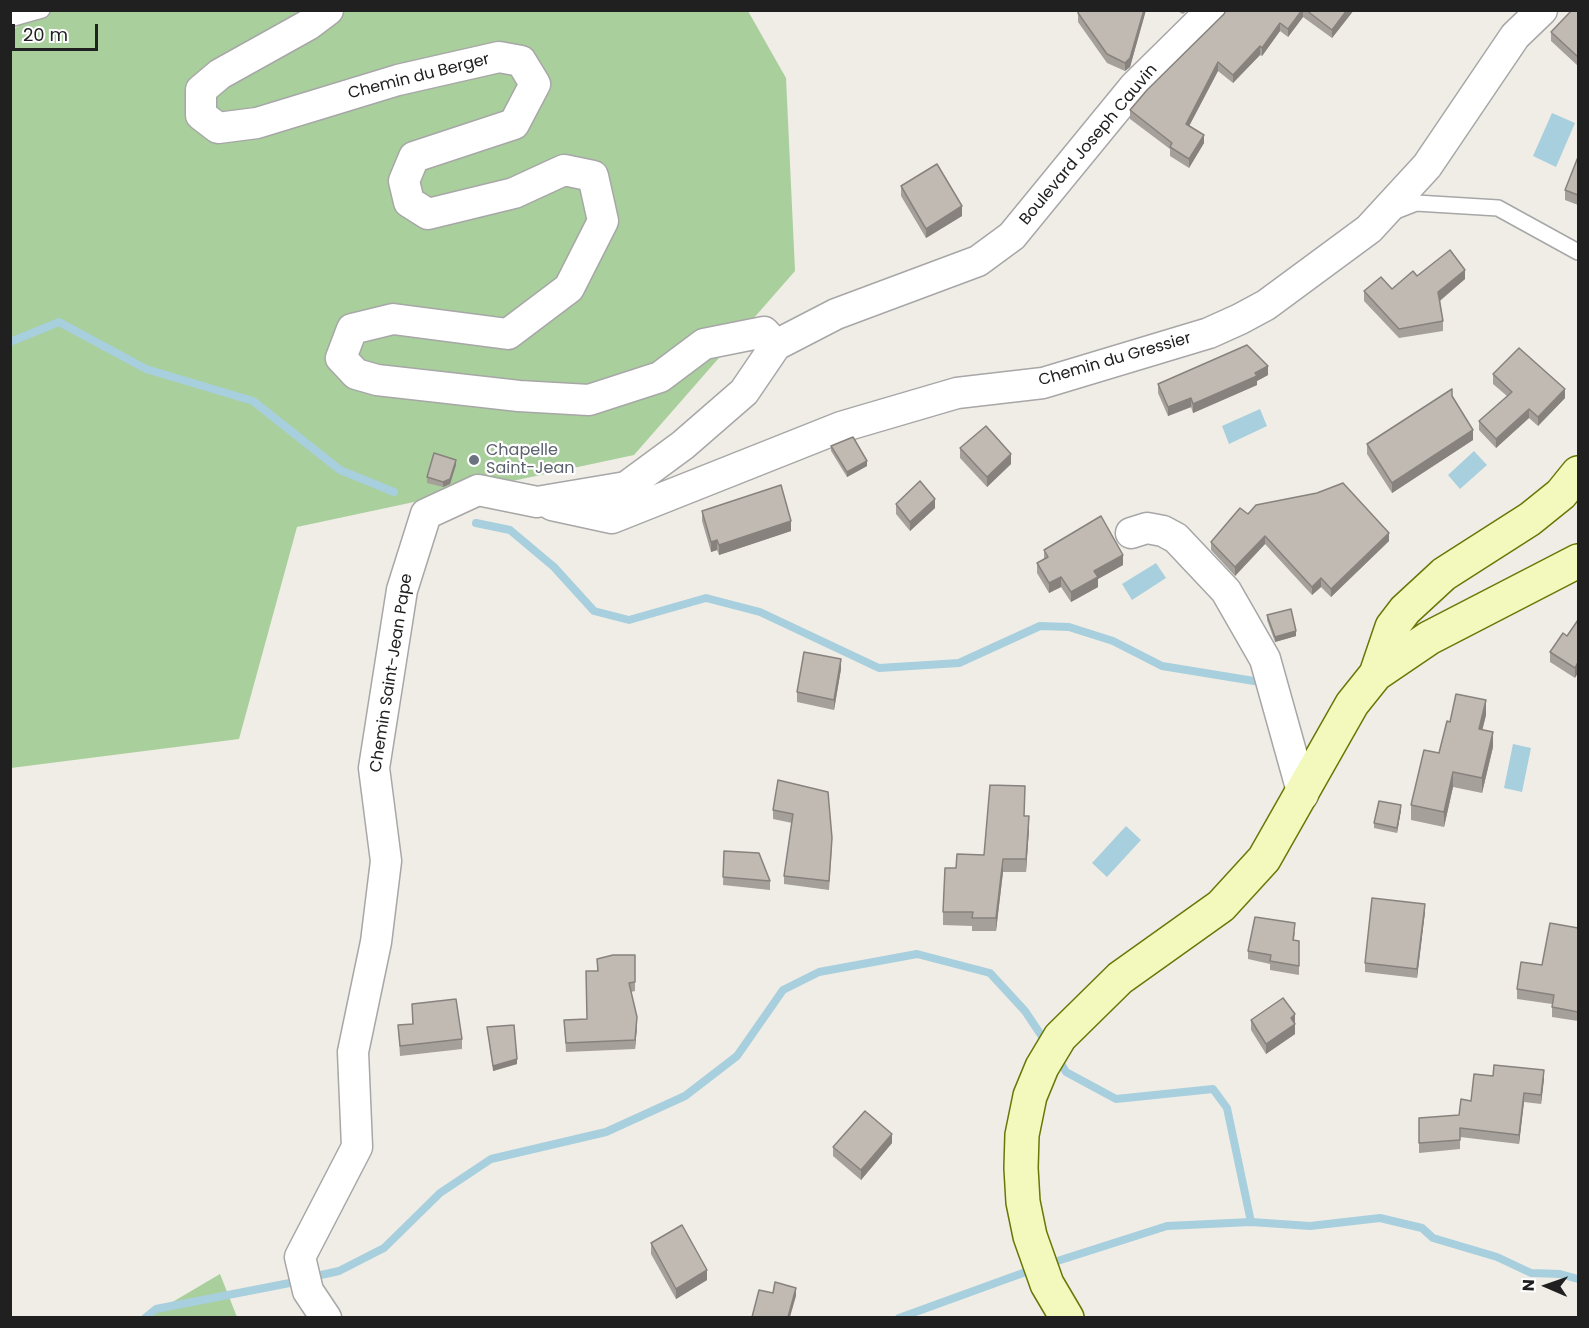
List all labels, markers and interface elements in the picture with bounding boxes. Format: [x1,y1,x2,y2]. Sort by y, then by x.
scale bar [15,12,100,50]
text: 20 m [23,22,68,47]
street label: Chemin du Berger [346,50,492,104]
street label: Boulevard Joseph Cauvin [1016,61,1162,229]
street label: Chemin du Gressier [1037,329,1193,391]
place label: Chapelle Saint-Jean [486,441,574,479]
marker: Chapelle Saint-Jean [467,453,481,467]
street label: Chemin Saint-Jean Pape [367,572,417,774]
north arrow [1517,1256,1577,1316]
text: N [1517,1279,1540,1292]

